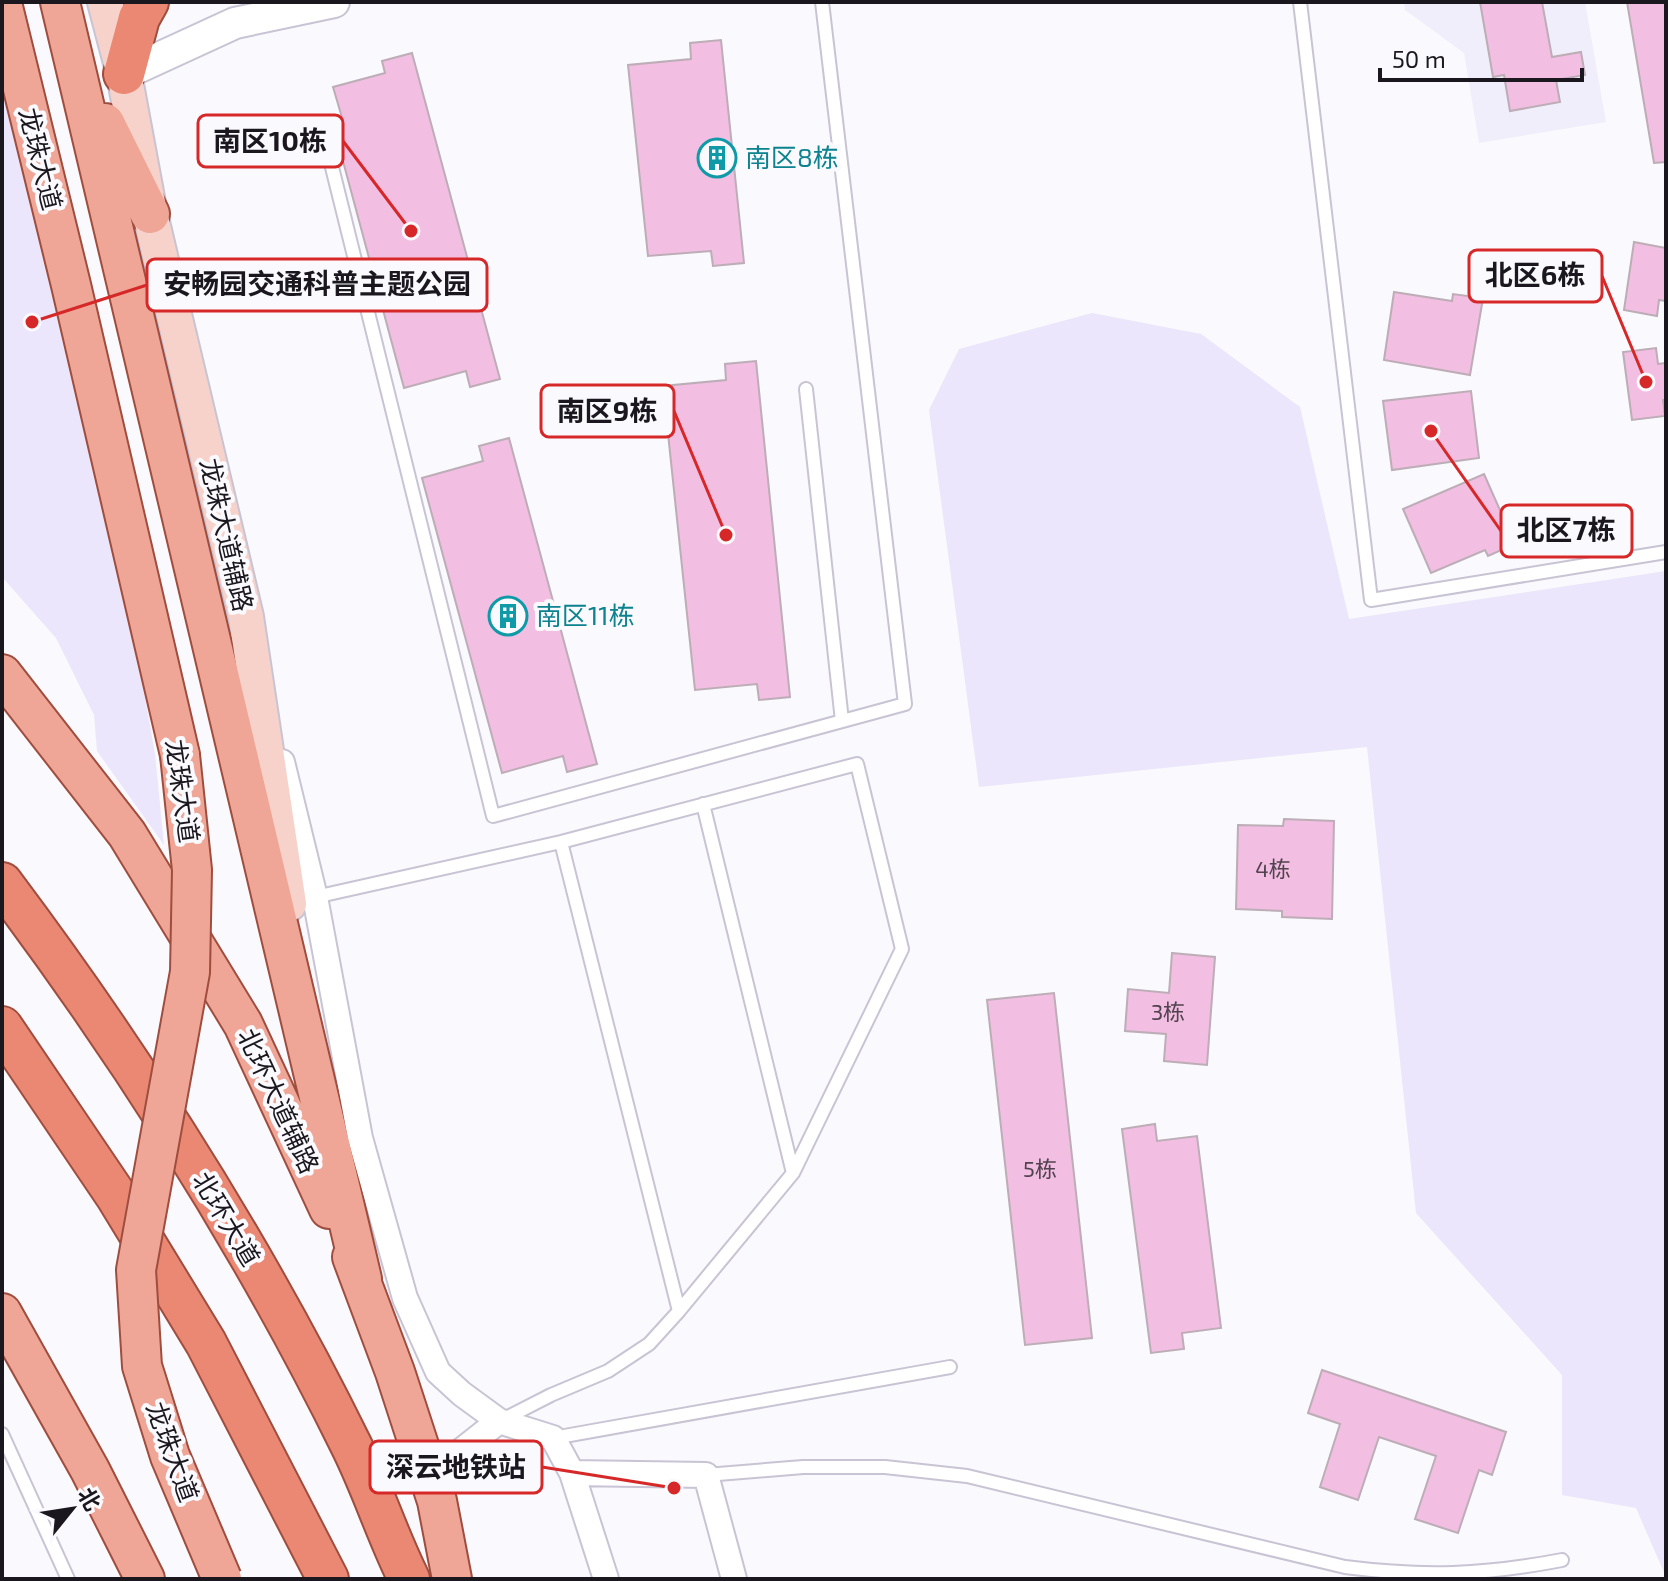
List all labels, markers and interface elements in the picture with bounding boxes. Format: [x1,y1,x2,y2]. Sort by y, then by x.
scale bar [1380,32,1582,82]
text: 50 m [1392,44,1446,73]
street label: 龙珠大道 [14,104,69,213]
callout: 南区10栋 [198,115,343,167]
text: 南区10栋 [213,123,327,157]
building icon: 南区8栋 [696,137,738,179]
place label: 南区8栋 [745,141,839,172]
callout: 北区6栋 [1469,250,1602,302]
text: 北区6栋 [1485,257,1585,291]
callout: 安畅园交通科普主题公园 [147,259,487,311]
text: 安畅园交通科普主题公园 [163,266,471,300]
callout: 南区9栋 [541,385,674,437]
text: 南区9栋 [557,393,657,427]
street label: 龙珠大道辅路 [195,455,260,614]
callout: 北区7栋 [1501,505,1632,557]
text: 北区7栋 [1517,512,1615,546]
building icon: 南区11栋 [487,595,529,637]
place label: 南区11栋 [536,599,635,630]
street label: 龙珠大道 [161,737,206,844]
house number: 4栋 [1255,855,1291,881]
house number: 3栋 [1151,998,1185,1024]
street label: 北环大道辅路 [232,1023,326,1178]
house number: 5栋 [1023,1155,1057,1181]
street label: 北环大道 [187,1166,267,1271]
street label: 龙珠大道 [141,1397,206,1506]
callout: 深云地铁站 [370,1441,542,1493]
text: 深云地铁站 [386,1449,526,1483]
north arrow [32,1469,112,1549]
text: 北 [73,1482,107,1515]

